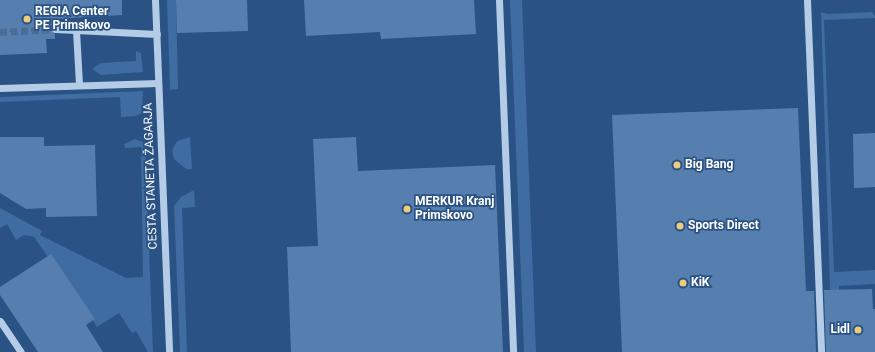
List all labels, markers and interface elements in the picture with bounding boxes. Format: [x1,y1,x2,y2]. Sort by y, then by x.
place label: REGIA Center PE Primskovo [35,5,110,33]
marker: REGIA Center PE Primskovo [22,14,32,24]
street label: CESTA STANETA ŽAGARJA [141,102,161,250]
place label: Big Bang [685,158,733,172]
marker: Big Bang [672,160,682,170]
place label: MERKUR Kranj Primskovo [415,195,494,223]
marker: MERKUR Kranj Primskovo [402,204,412,214]
place label: Sports Direct [688,219,759,233]
marker: Sports Direct [675,221,685,231]
place label: KiK [691,276,709,290]
marker: KiK [678,278,688,288]
place label: Lidl [830,323,850,337]
marker: Lidl [853,325,863,335]

